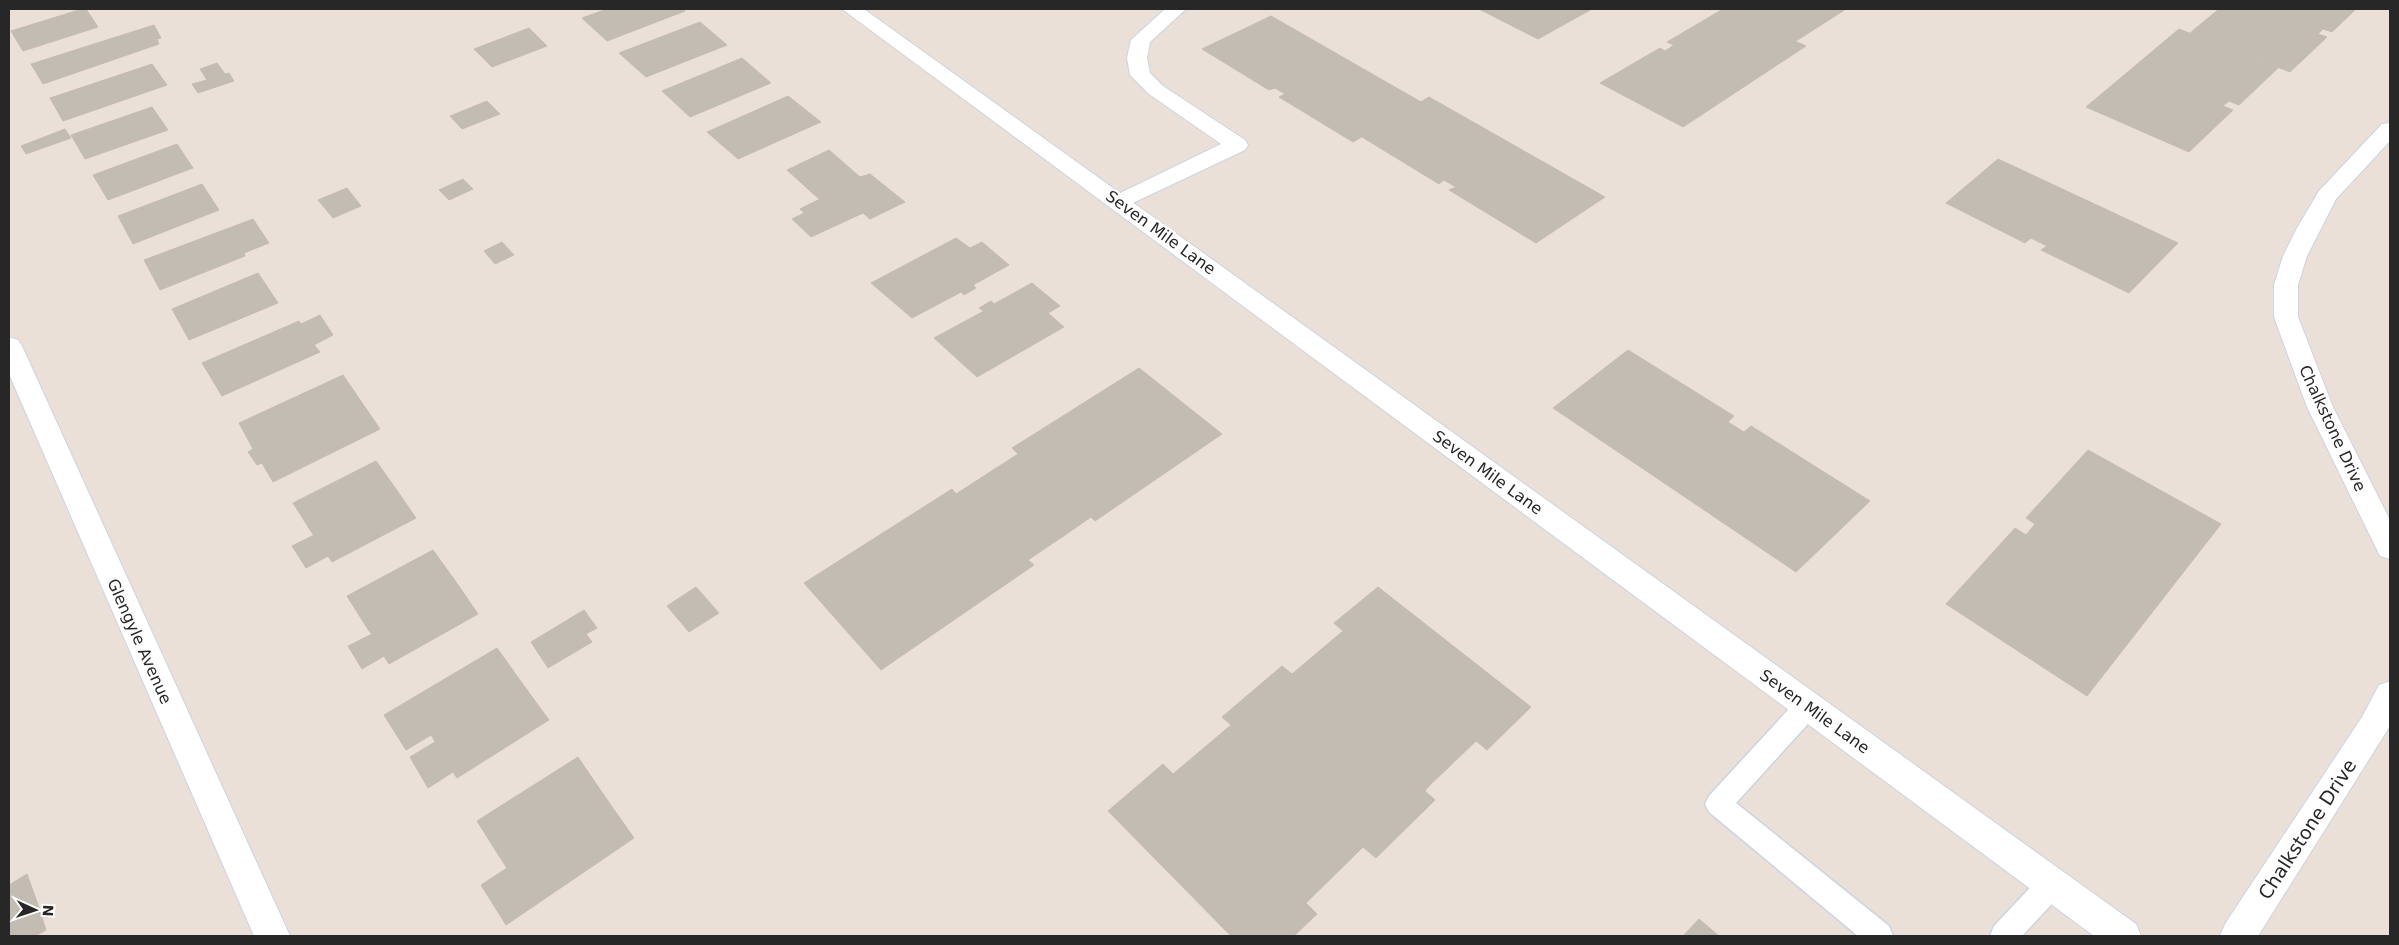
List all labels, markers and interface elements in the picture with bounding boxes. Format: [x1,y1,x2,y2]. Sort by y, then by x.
street label: Seven Mile Lane [1102,186,1219,279]
street label: Chalkstone Drive [2295,362,2370,494]
street label: Seven Mile Lane [1429,426,1546,519]
street label: Glengyle Avenue [103,576,176,707]
street label: Seven Mile Lane [1756,665,1873,758]
street label: Chalkstone Drive [2253,755,2361,903]
north arrow [10,885,60,935]
text: N [40,904,56,917]

